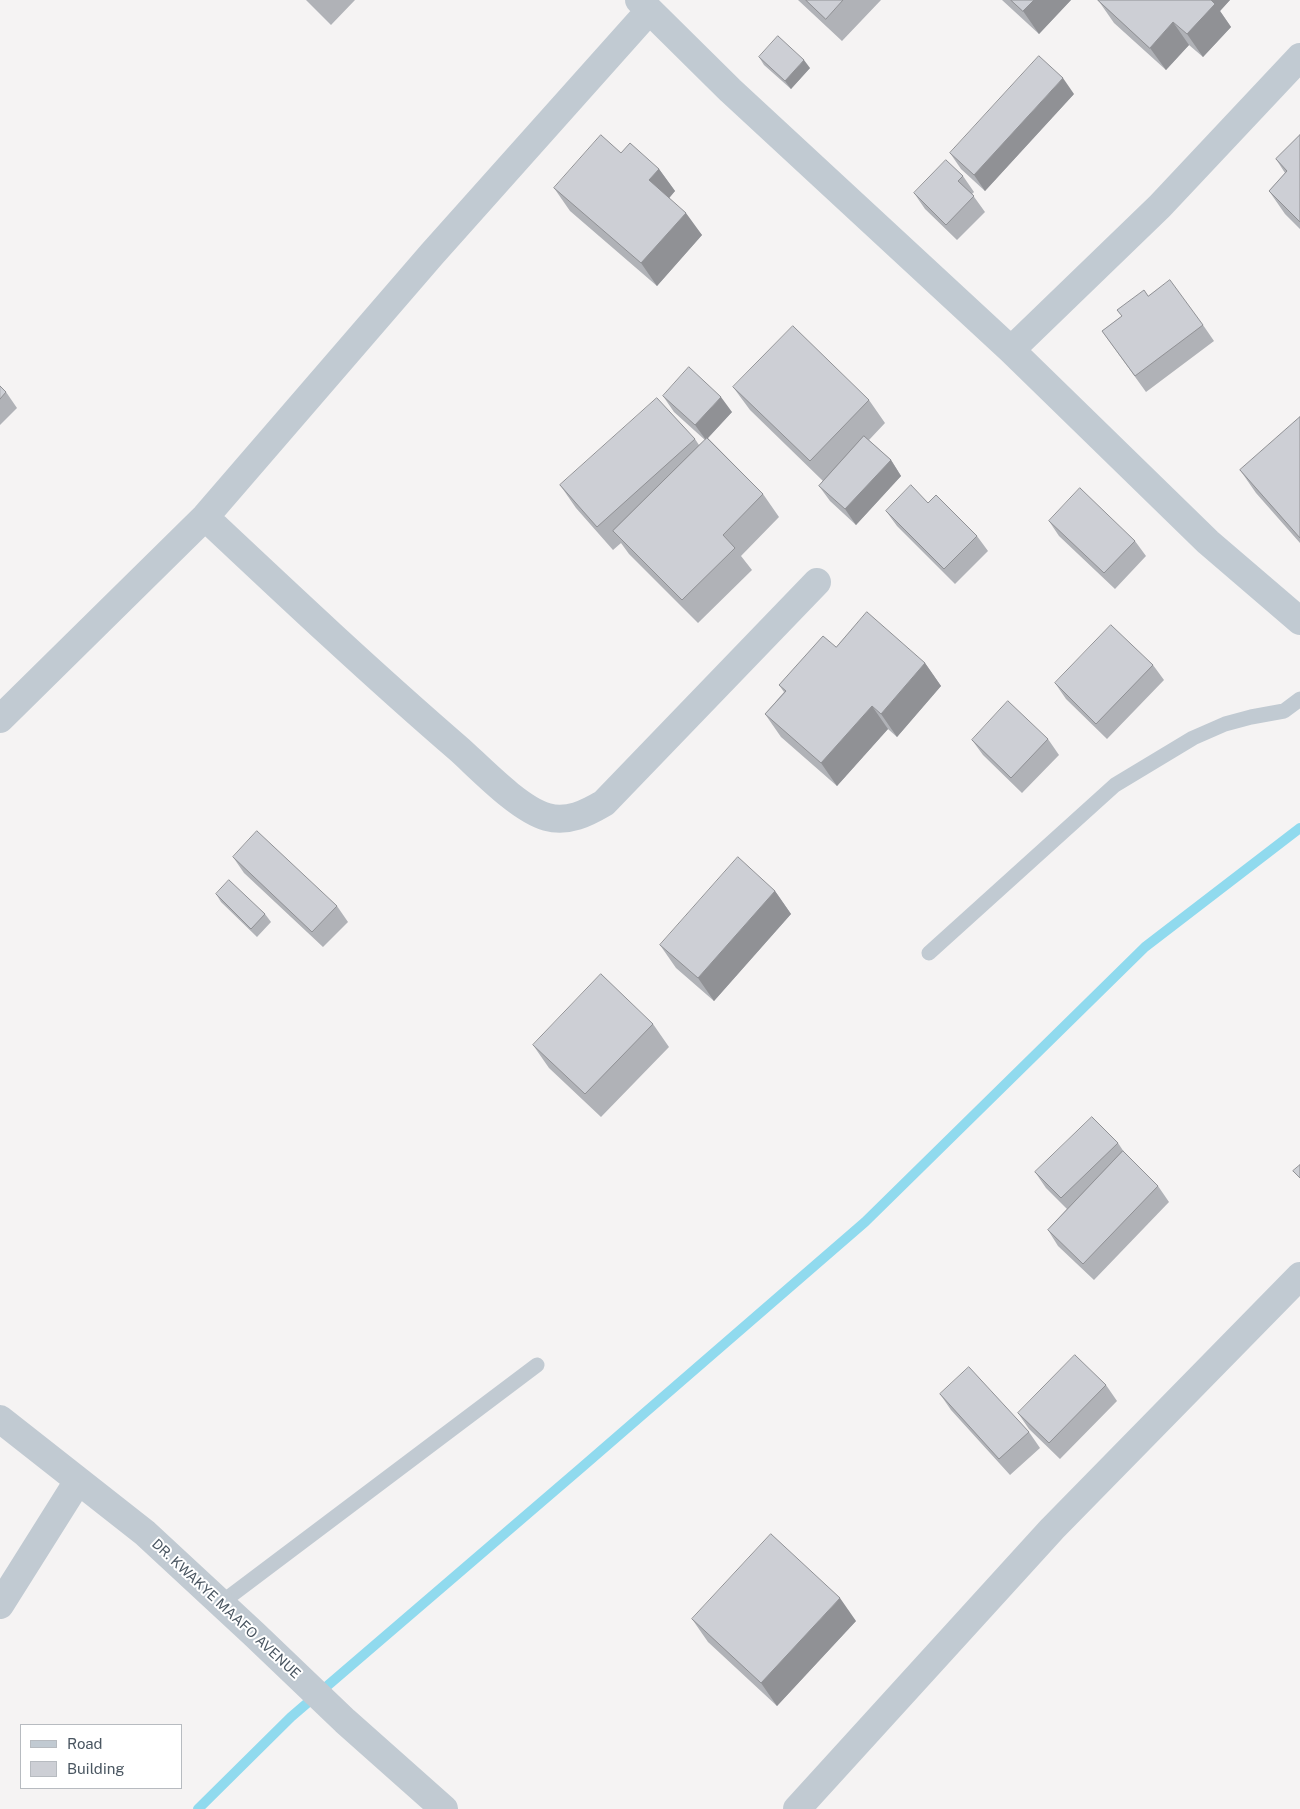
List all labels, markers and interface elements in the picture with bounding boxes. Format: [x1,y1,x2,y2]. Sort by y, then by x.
street label: DR. KWAKYE MAAFO AVENUE [148,1536,304,1682]
legend [20,1724,182,1789]
text: Road [67,1735,103,1752]
text: Building [67,1760,125,1777]

